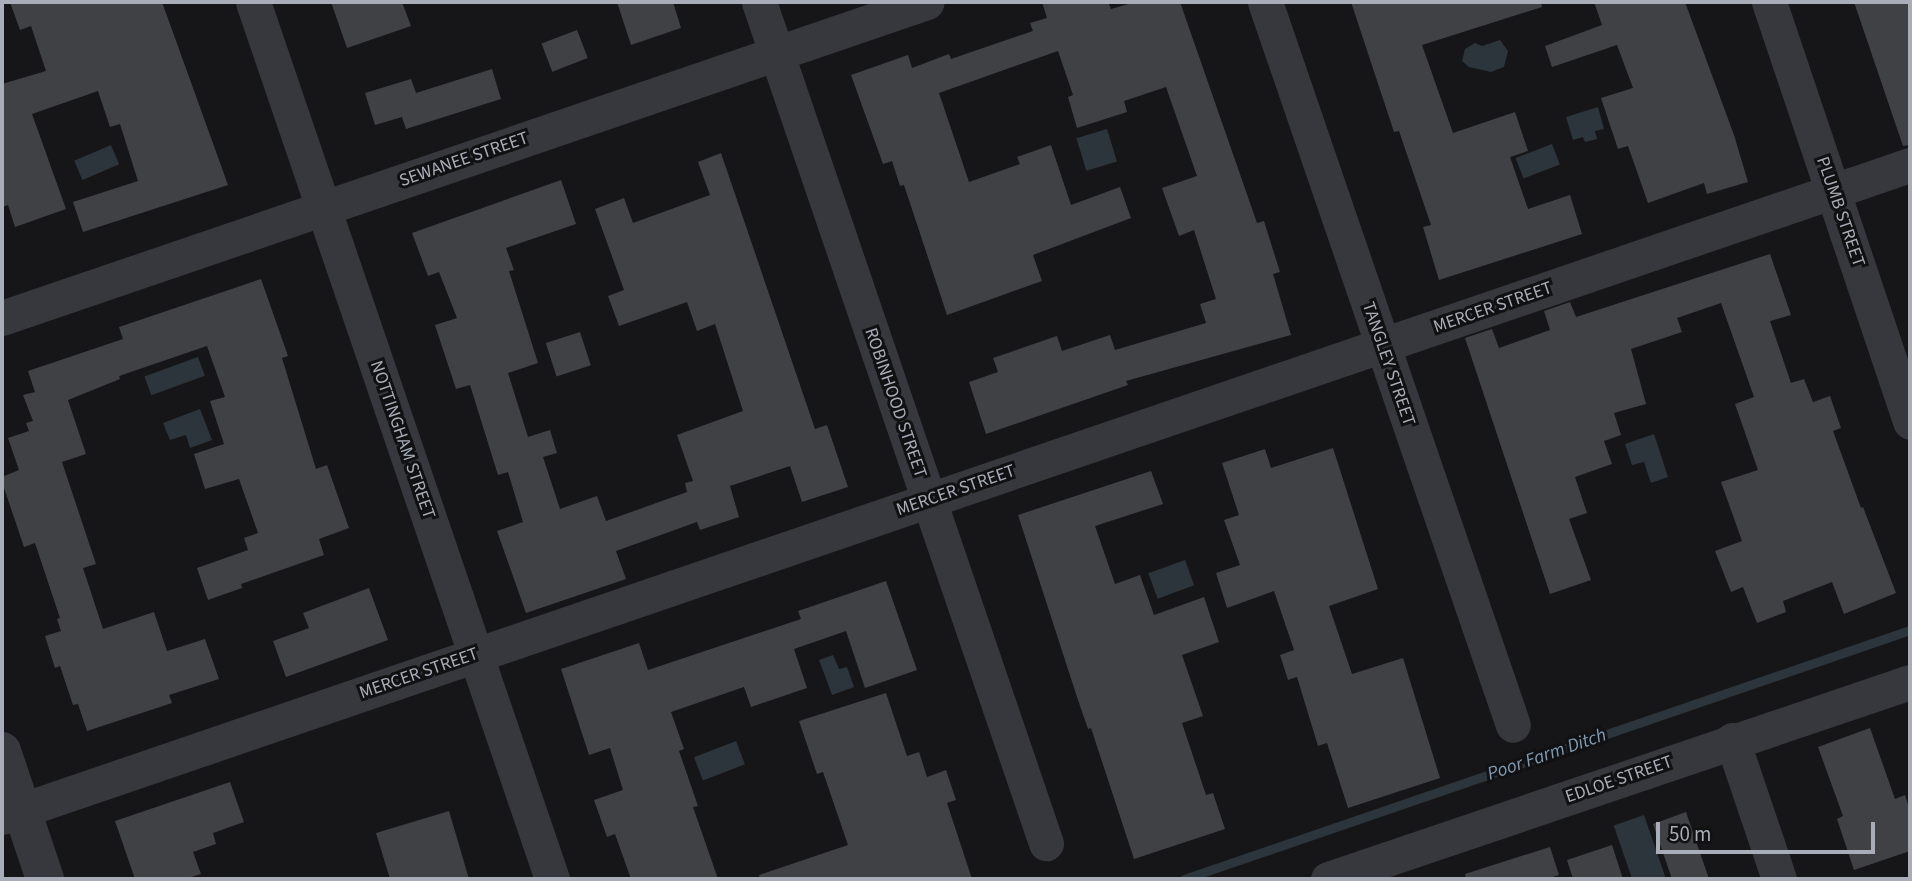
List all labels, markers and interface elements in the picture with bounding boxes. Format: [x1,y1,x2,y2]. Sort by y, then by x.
street label: SEWANEE STREET [397,128,531,192]
street label: PLUMB STREET [1811,154,1869,270]
street label: MERCER STREET [1431,278,1555,338]
street label: TANGLEY STREET [1357,299,1419,429]
street label: ROBINHOOD STREET [859,325,931,481]
street label: NOTTINGHAM STREET [365,358,439,522]
street label: MERCER STREET [894,461,1018,521]
street label: MERCER STREET [357,644,481,704]
water label: Poor Farm Ditch [1484,724,1610,786]
street label: EDLOE STREET [1563,752,1675,808]
scale bar [1660,808,1879,852]
text: 50 m [1669,819,1711,849]

